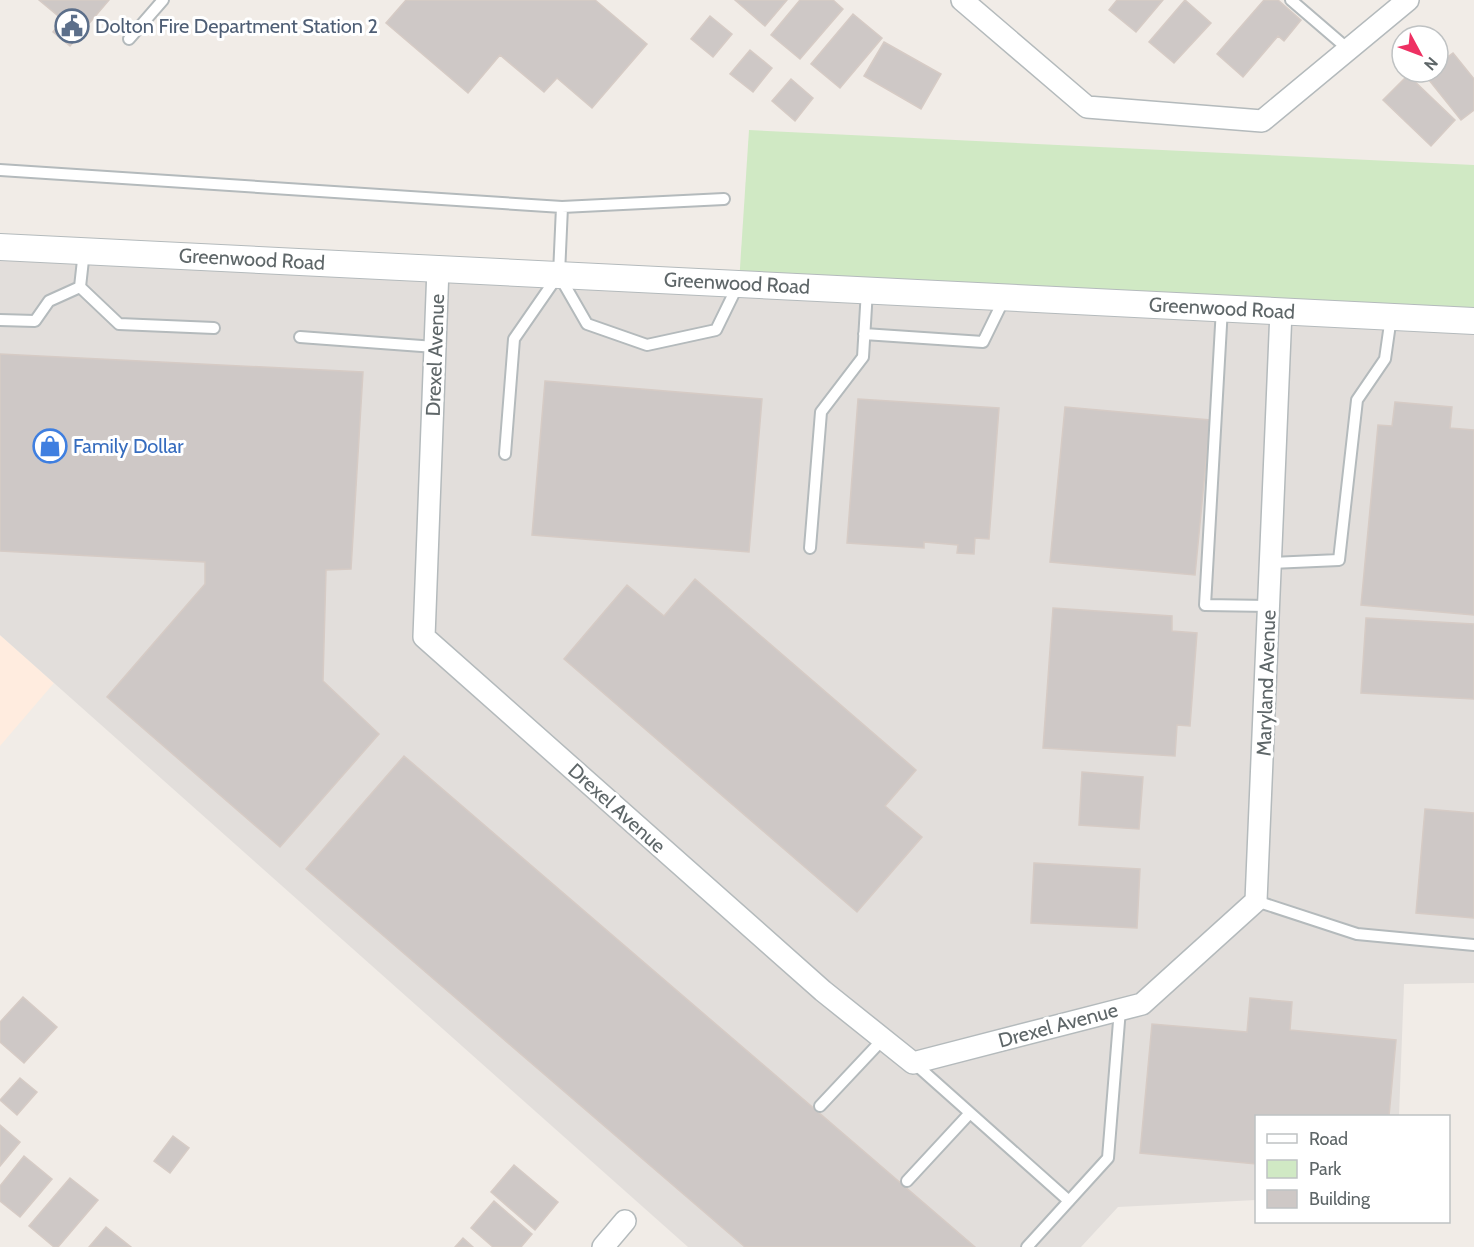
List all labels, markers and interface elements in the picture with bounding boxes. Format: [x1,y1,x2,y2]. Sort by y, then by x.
public building icon: Dolton Fire Department Station 2 [54,8,90,44]
place label: Dolton Fire Department Station 2 [95,14,378,38]
north arrow [1390,24,1450,84]
text: N [1420,53,1442,74]
street label: Greenwood Road [178,243,326,275]
street label: Greenwood Road [663,267,811,299]
street label: Greenwood Road [1148,292,1296,324]
street label: Drexel Avenue [421,293,449,417]
shop icon: Family Dollar [32,428,68,464]
place label: Family Dollar [73,434,184,458]
street label: Maryland Avenue [1251,609,1281,757]
street label: Drexel Avenue [563,758,671,858]
street label: Drexel Avenue [996,998,1120,1052]
legend [1255,1115,1450,1223]
text: Road [1309,1128,1348,1150]
text: Park [1309,1158,1342,1180]
text: Building [1309,1188,1371,1210]

